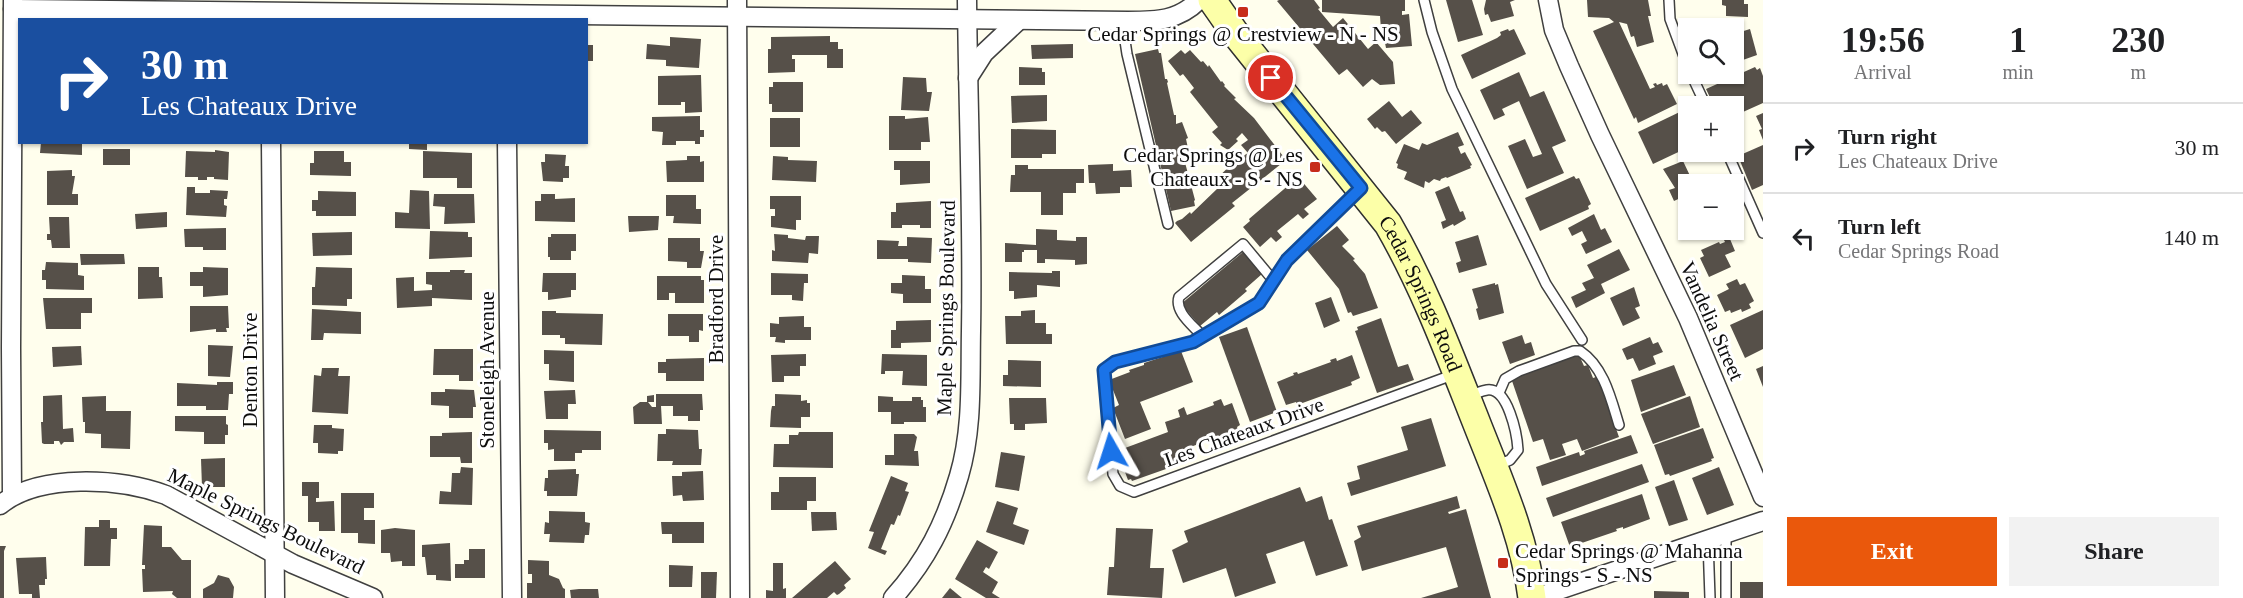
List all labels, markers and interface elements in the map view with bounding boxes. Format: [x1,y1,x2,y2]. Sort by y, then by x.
marker: Cedar Springs @ Crestview - N - NS [1236,5,1250,19]
map controls [1678,18,1744,240]
button: search [1678,18,1744,84]
text: 19:56 [1841,20,1925,60]
text: 1 [2009,20,2027,60]
text: 230 [2111,20,2165,60]
place label: Cedar Springs @ Crestview - N - NS [1087,22,1399,46]
icon: right [42,42,120,120]
text: 30 m [141,42,229,88]
pin [1245,52,1296,103]
icon: arrive [1254,61,1287,94]
text: Arrival [1854,61,1912,83]
text: min [2002,61,2034,83]
text: m [2131,61,2146,83]
text: Les Chateaux Drive [141,91,357,121]
button: + [1678,96,1744,162]
text: Turn right [1838,124,1937,149]
icon: right [1787,132,1820,165]
text: 30 m [2174,135,2219,160]
place label: Cedar Springs @ Les Chateaux - S - NS [1123,143,1303,191]
text: Les Chateaux Drive [1838,150,1998,172]
marker: Cedar Springs @ Les Chateaux - S - NS [1308,160,1322,174]
button: − [1678,174,1744,240]
street label: Maple Springs Boulevard [932,199,960,416]
street label: Cedar Springs Road [1374,211,1467,375]
text: Turn left [1838,214,1921,239]
icon: left [1787,222,1820,255]
text: 140 m [2163,225,2219,250]
street label: Bradford Drive [704,235,728,363]
text: Cedar Springs Road [1838,240,1999,262]
street label: Vandelia Street [1675,258,1749,384]
street label: Stoneleigh Avenue [475,291,499,449]
street label: Denton Drive [238,313,262,427]
street label: Les Chateaux Drive [1161,392,1327,472]
position arrow [1079,419,1143,483]
street label: Maple Springs Boulevard [164,463,369,579]
button: Exit [1787,517,1997,586]
button: Share [2009,517,2219,586]
place label: Cedar Springs @ Mahanna Springs - S - NS [1515,539,1743,587]
marker: Cedar Springs @ Mahanna Springs - S - NS [1496,556,1510,570]

